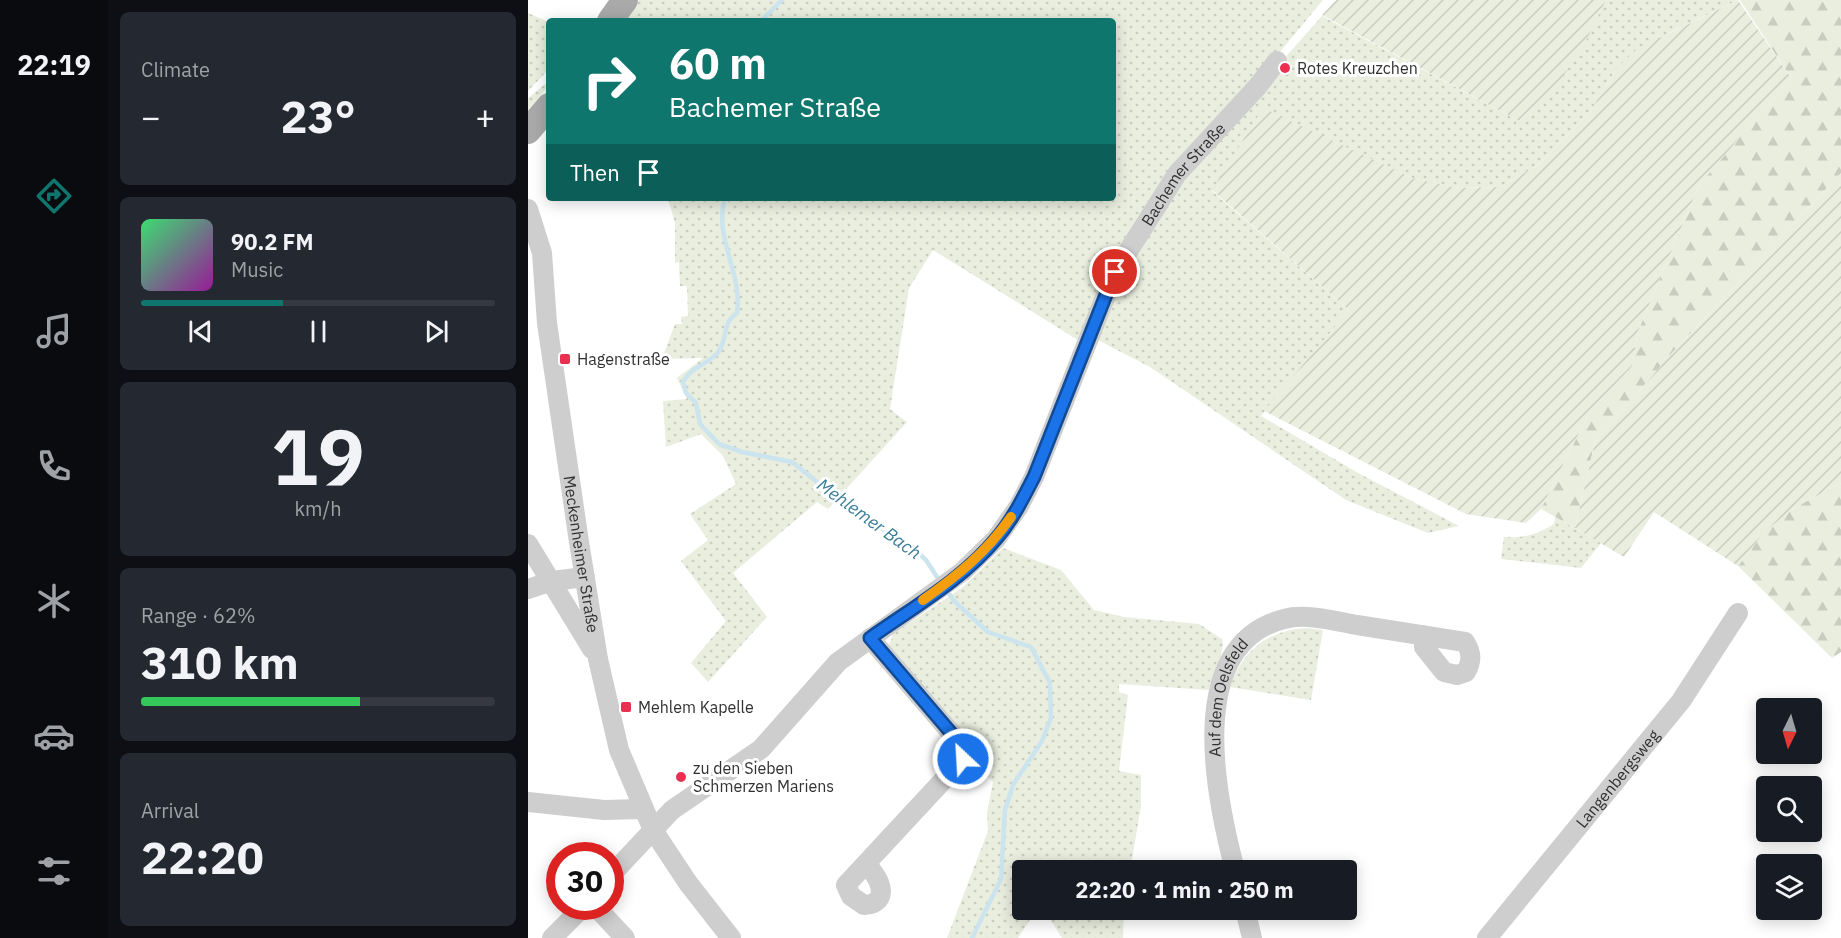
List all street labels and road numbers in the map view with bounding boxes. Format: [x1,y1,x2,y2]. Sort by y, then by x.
street label: Bachemer Straße [1137,118,1229,229]
street label: Meckenheimer Straße [559,474,604,634]
street label: Auf dem Oelsfeld [1204,634,1252,757]
street label: Langenbergsweg [1571,725,1664,832]

